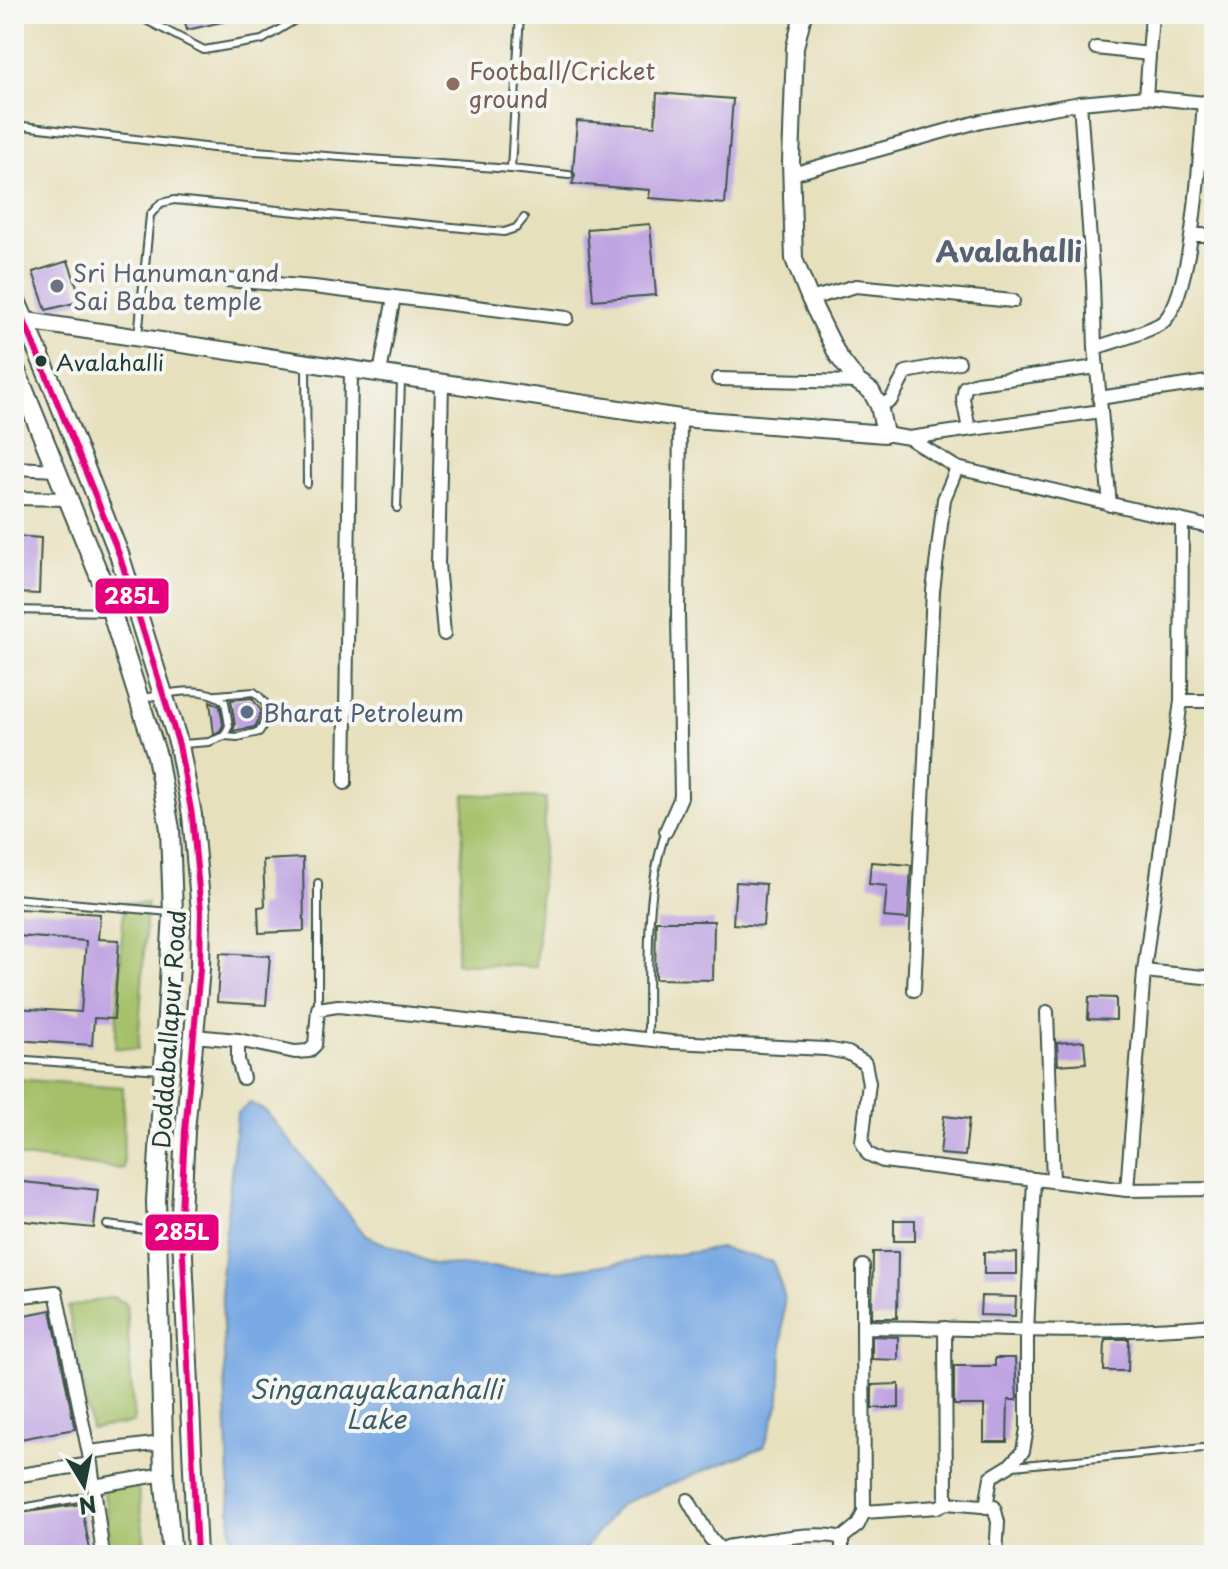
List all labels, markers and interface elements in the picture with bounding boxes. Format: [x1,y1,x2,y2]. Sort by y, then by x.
place label: Football/Cricket ground [469,52,655,116]
marker: Football/Cricket ground [444,75,462,93]
district label: Avalahalli [936,229,1082,272]
place label: Sri Hanuman and Sai Baba temple [73,254,279,318]
marker: Sri Hanuman and Sai Baba temple [48,277,66,295]
place label: Avalahalli [56,345,164,378]
marker: Avalahalli [33,353,49,369]
line badge: 285L [94,577,170,615]
text: 285L [104,578,160,611]
place label: Bharat Petroleum [263,694,464,730]
marker: Bharat Petroleum [238,703,256,721]
street label: Doddaballapur Road [142,908,194,1150]
line badge: 285L [144,1213,220,1252]
text: 285L [154,1214,210,1247]
water label: Singanayakanahalli Lake [250,1369,506,1438]
north arrow [44,1445,124,1525]
text: N [76,1488,99,1524]

